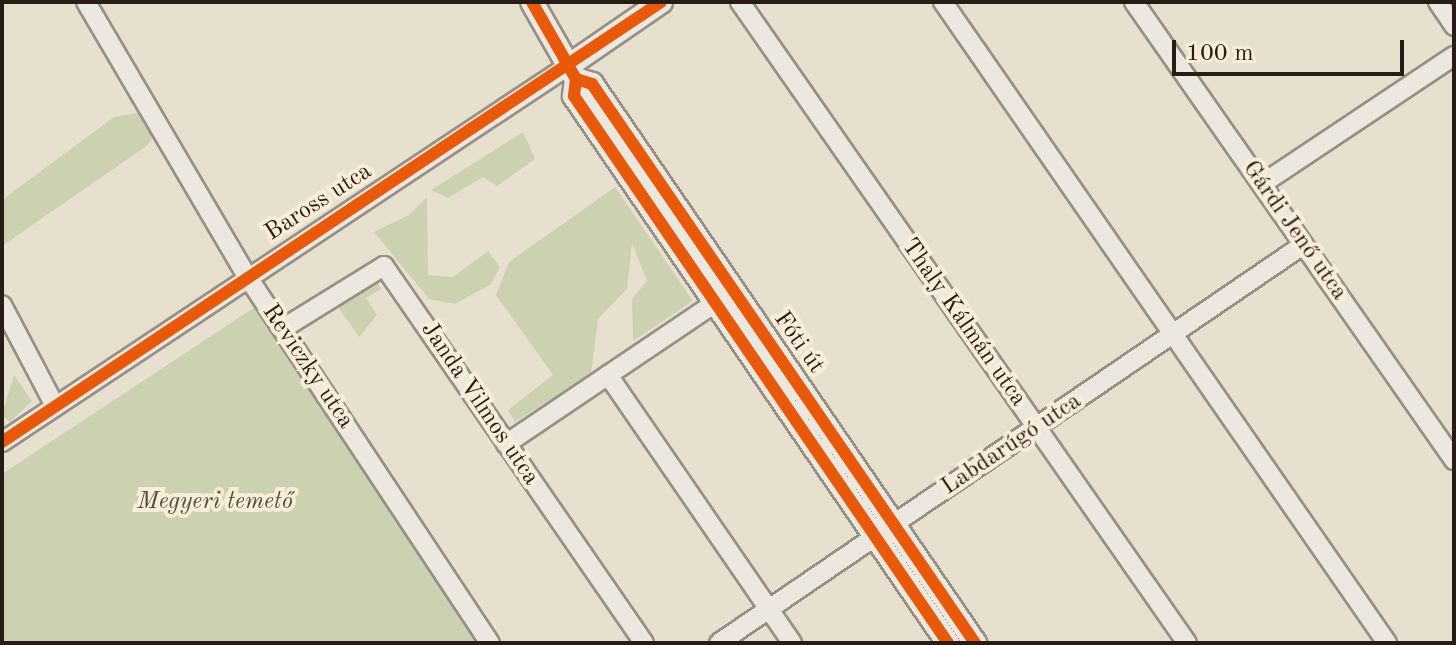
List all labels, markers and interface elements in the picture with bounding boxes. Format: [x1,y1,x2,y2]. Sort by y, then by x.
scale bar [1176,24,1408,74]
text: 100 m [1186,42,1254,66]
street label: Gárdi Jenő utca [1235,156,1353,306]
street label: Baross utca [260,158,378,248]
street label: Thaly Kálmán utca [894,233,1032,413]
street label: Reviczky utca [255,299,359,435]
street label: Fóti út [766,306,830,380]
street label: Janda Vilmos utca [414,317,544,491]
street label: Labdarúgó utca [937,388,1087,502]
park label: Megyeri temető [137,489,293,517]

